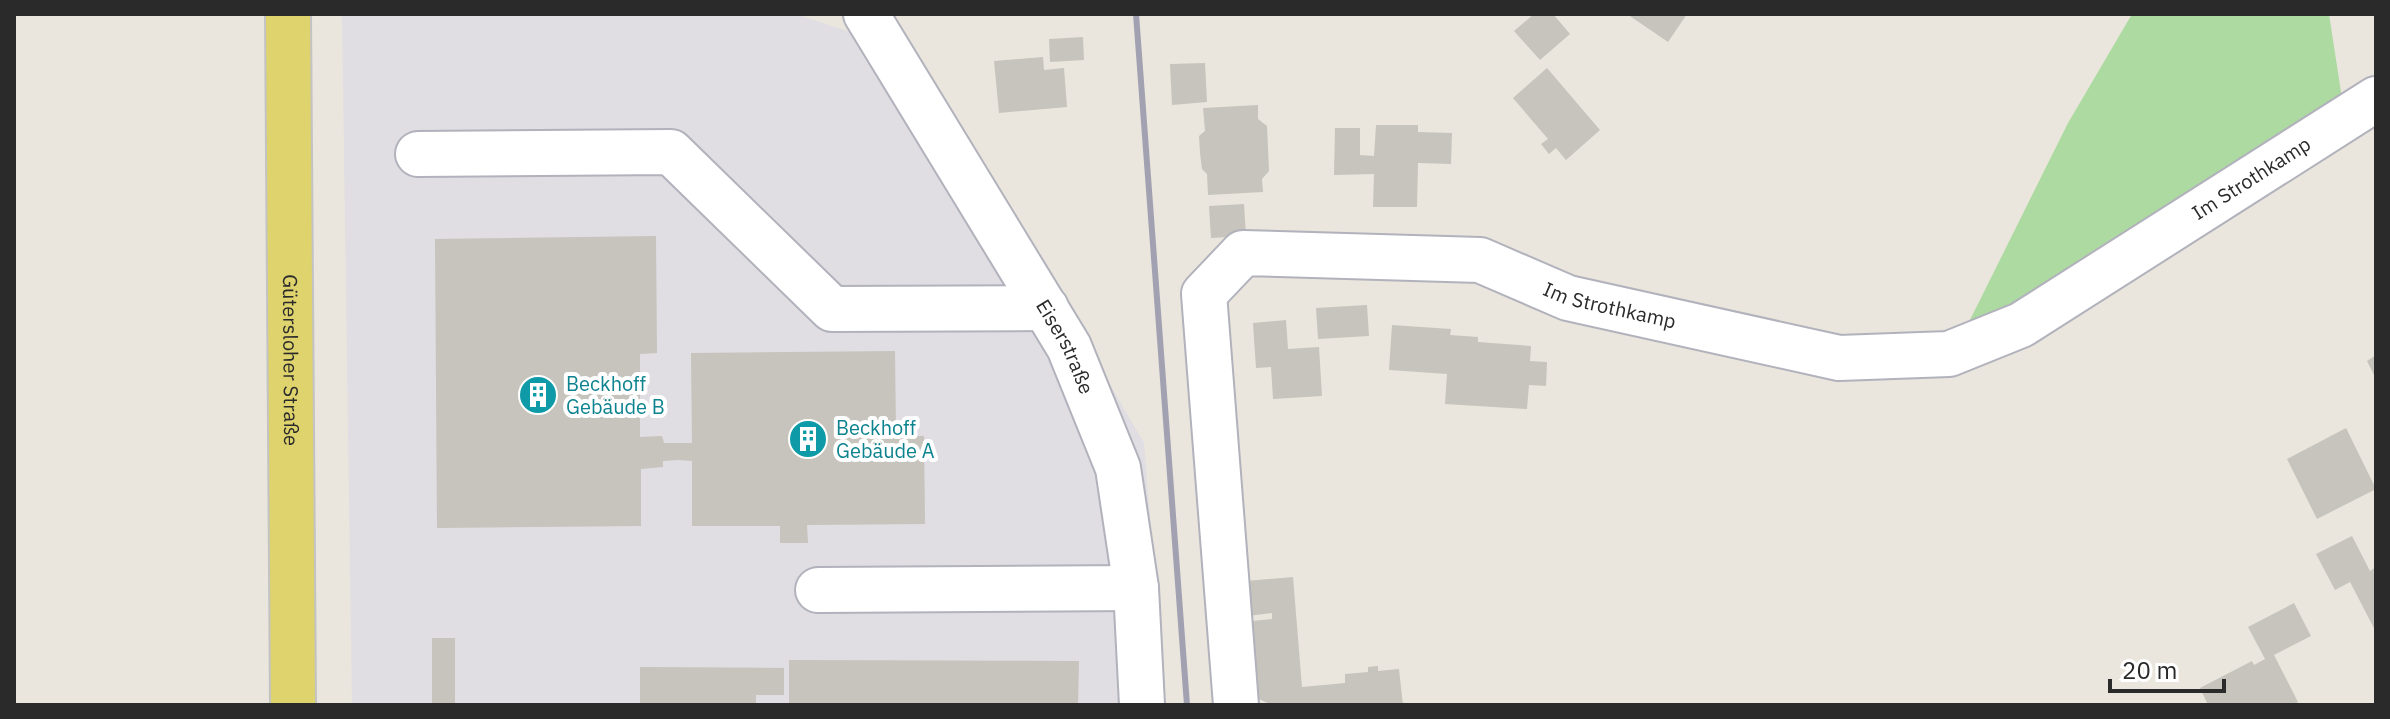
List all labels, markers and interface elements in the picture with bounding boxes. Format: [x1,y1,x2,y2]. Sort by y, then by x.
street label: Im Strothkamp [2186,130,2316,226]
street label: Gütersloher Straße [277,274,305,446]
street label: Im Strothkamp [1539,275,1679,335]
street label: Eiserstraße [1030,294,1101,398]
place label: Beckhoff Gebäude B [566,370,665,420]
building icon: Beckhoff Gebäude B [517,374,559,416]
place label: Beckhoff Gebäude A [836,414,935,464]
building icon: Beckhoff Gebäude A [787,418,829,460]
scale bar [2110,643,2224,693]
text: 20 m [2122,654,2177,686]

